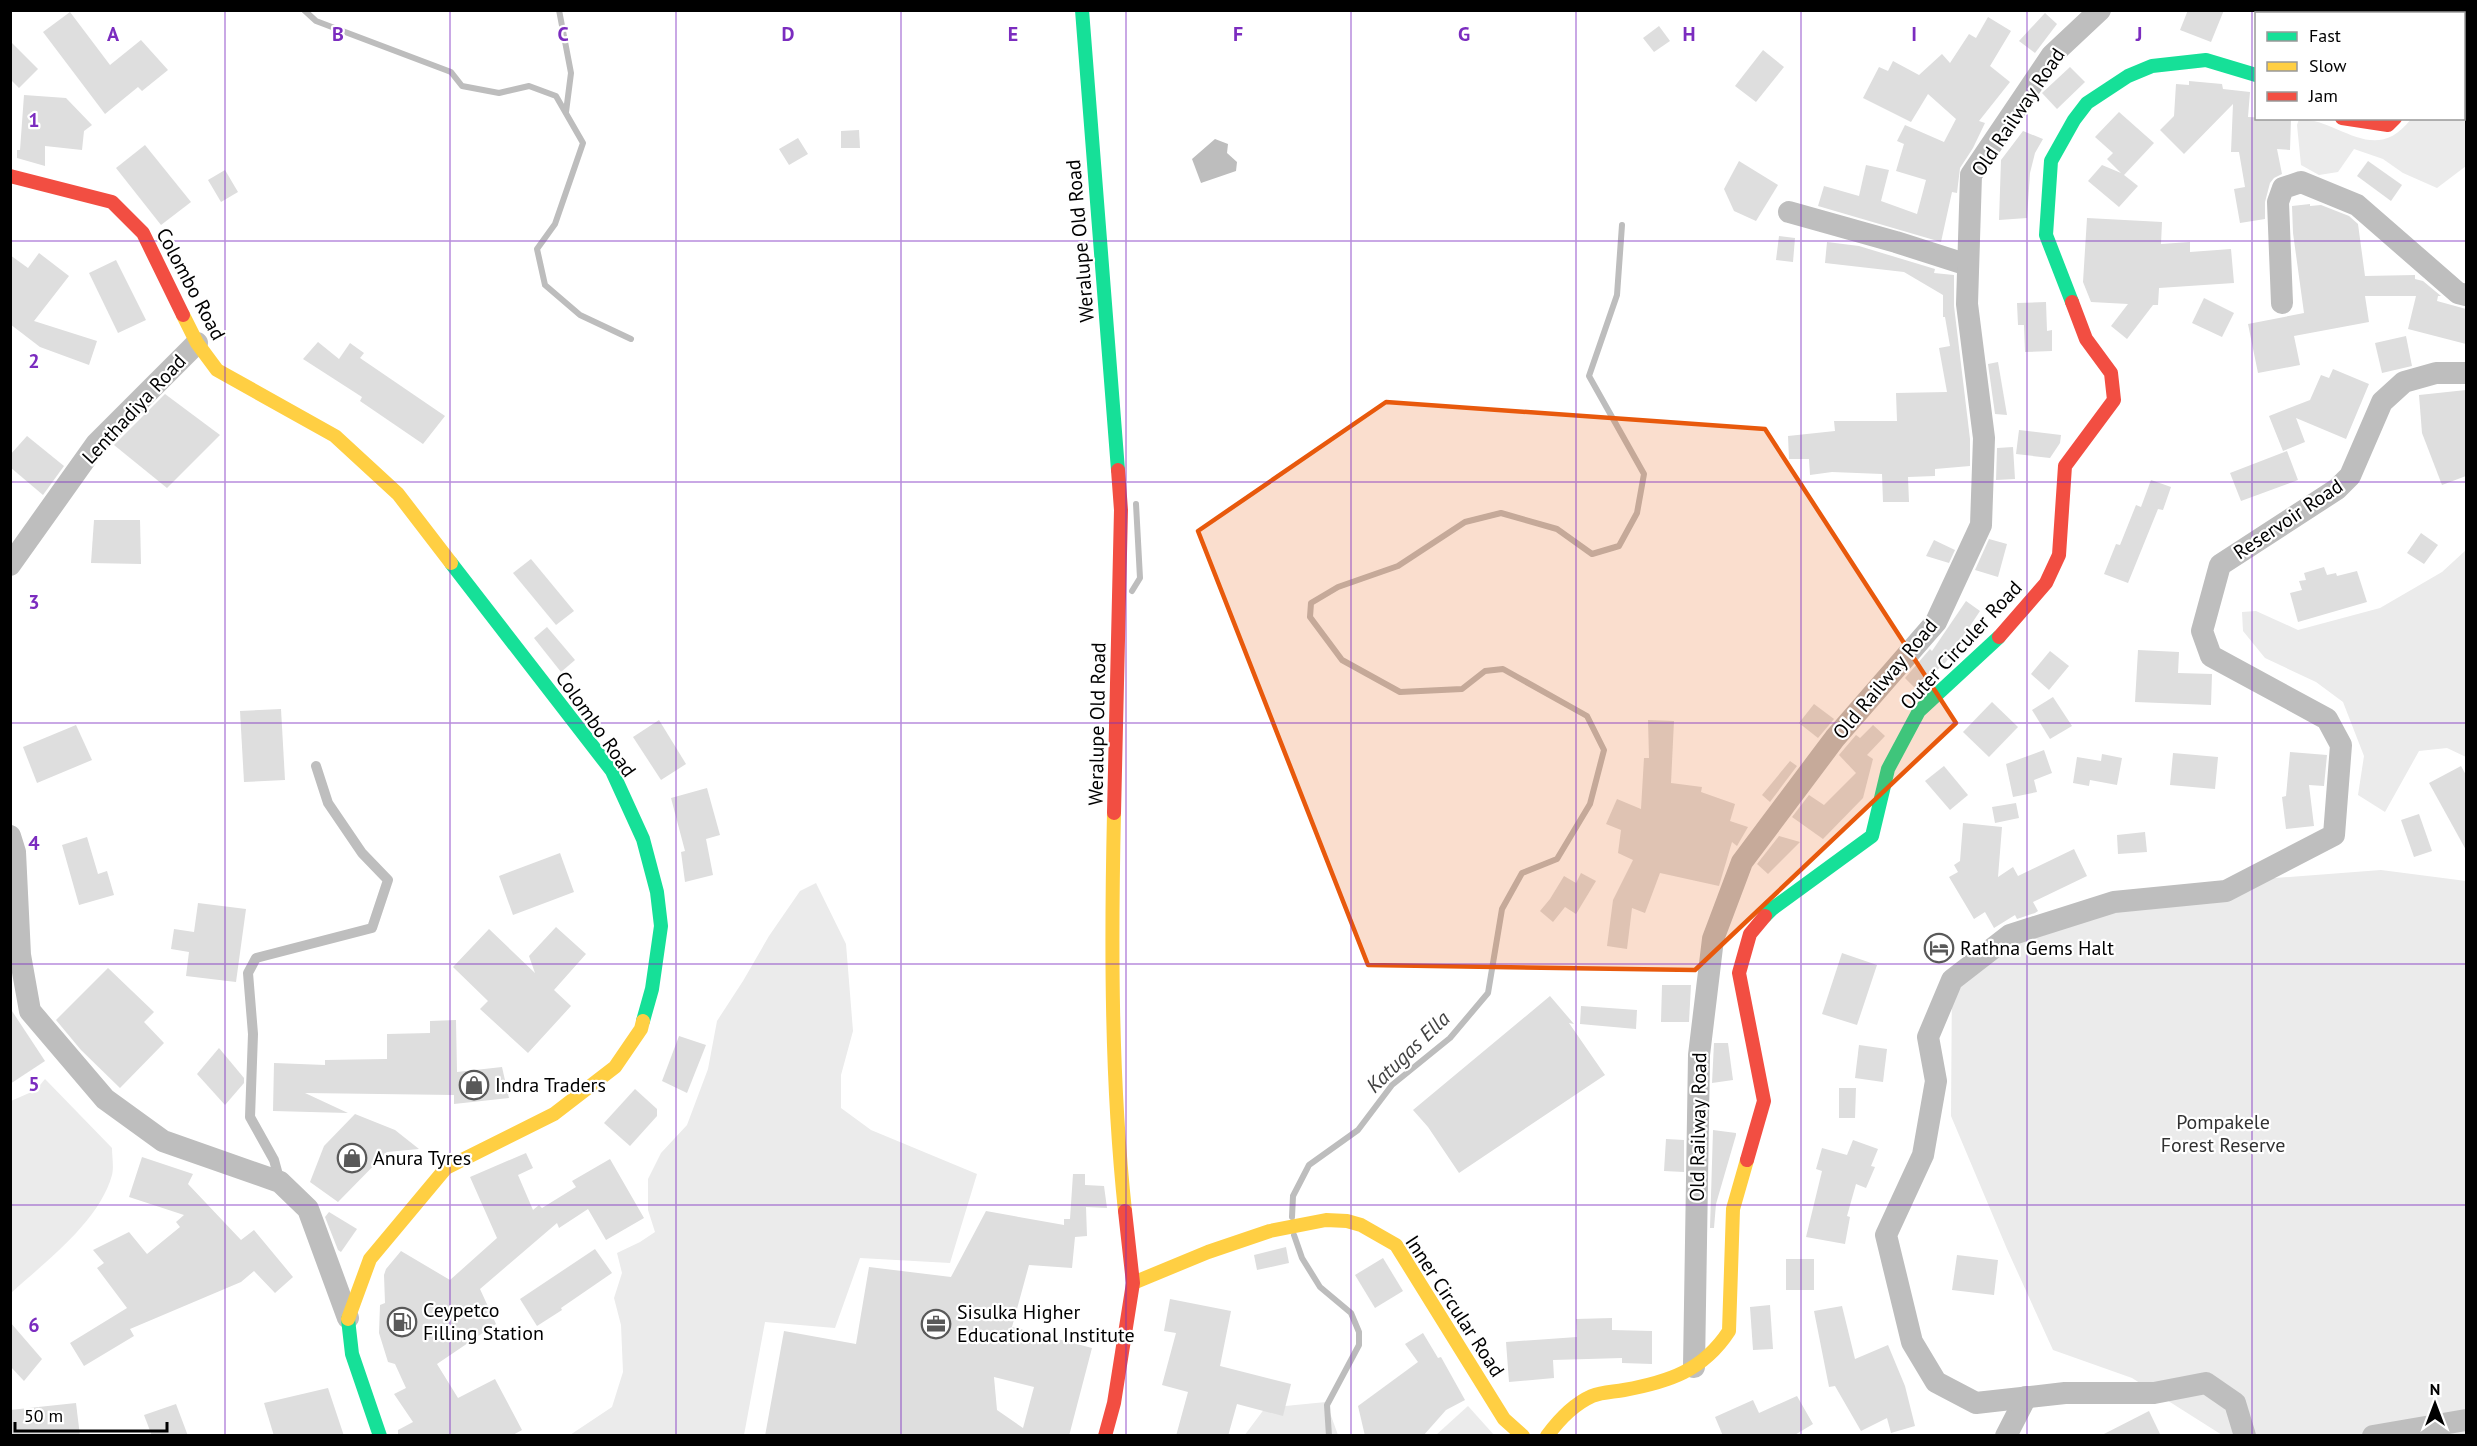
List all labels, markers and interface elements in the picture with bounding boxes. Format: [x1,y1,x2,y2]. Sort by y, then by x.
legend [2255,12,2465,120]
text: A [107,21,120,47]
text: B [332,21,344,47]
text: C [557,21,569,47]
text: D [782,21,795,47]
text: E [1008,21,1018,47]
text: F [1233,21,1243,47]
text: G [1458,21,1470,47]
text: H [1682,21,1696,47]
text: I [1911,21,1917,47]
text: J [2135,21,2142,47]
text: Fast [2309,24,2341,47]
street label: Old Railway Road [1965,43,2071,181]
text: Slow [2309,54,2347,77]
text: Jam [2308,84,2338,107]
text: 1 [28,107,40,133]
street label: Weralupe Old Road [1060,158,1100,324]
street label: Colombo Road [151,223,231,345]
text: 2 [28,348,40,374]
street label: Lenthadiya Road [76,349,192,469]
street label: Reservoir Road [2228,473,2348,565]
street label: Outer Circuler Road [1894,575,2028,715]
text: 3 [28,589,40,615]
street label: Old Railway Road [1827,613,1943,745]
street label: Weralupe Old Road [1083,642,1111,806]
street label: Colombo Road [550,666,642,782]
text: 4 [28,830,40,856]
hotel icon: Rathna Gems Halt [1923,932,1955,964]
place label: Rathna Gems Halt [1960,935,2114,961]
water label: Katugas Ella [1360,1005,1456,1098]
street label: Old Railway Road [1684,1052,1712,1202]
shop icon: Indra Traders [458,1069,490,1101]
text: 5 [28,1071,40,1097]
place label: Indra Traders [495,1072,606,1098]
park label: Pompakele Forest Reserve [2161,1109,2285,1158]
shop icon: Anura Tyres [336,1142,368,1174]
place label: Anura Tyres [373,1145,471,1171]
street label: Inner Circular Road [1400,1230,1510,1382]
place label: Ceypetco Filling Station [423,1297,544,1346]
place label: Sisulka Higher Educational Institute [957,1299,1135,1348]
fuel station icon: Ceypetco Filling Station [386,1306,418,1338]
office icon: Sisulka Higher Educational Institute [920,1308,952,1340]
text: 6 [28,1312,40,1338]
north arrow [2405,1374,2465,1434]
text: N [2430,1379,2440,1399]
scale bar [15,1395,166,1433]
text: 50 m [24,1404,63,1427]

